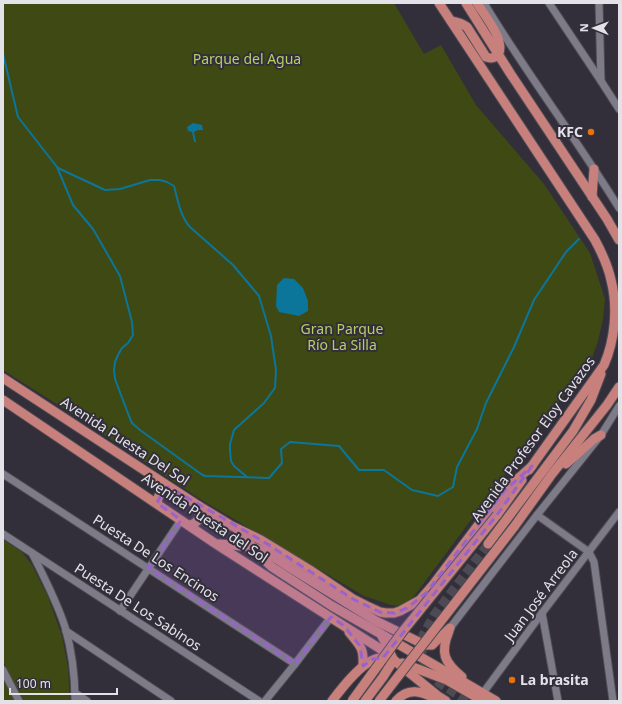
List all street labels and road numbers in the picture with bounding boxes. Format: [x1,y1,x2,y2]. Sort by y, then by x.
street label: Avenida Profesor Eloy Cavazos [466,352,599,525]
street label: Avenida Puesta Del Sol [57,392,193,489]
street label: Avenida Puesta del Sol [139,468,272,567]
street label: Puesta De Los Encinos [90,510,223,606]
street label: Juan José Arreola [498,545,582,646]
street label: Puesta De Los Sabinos [71,558,206,655]

